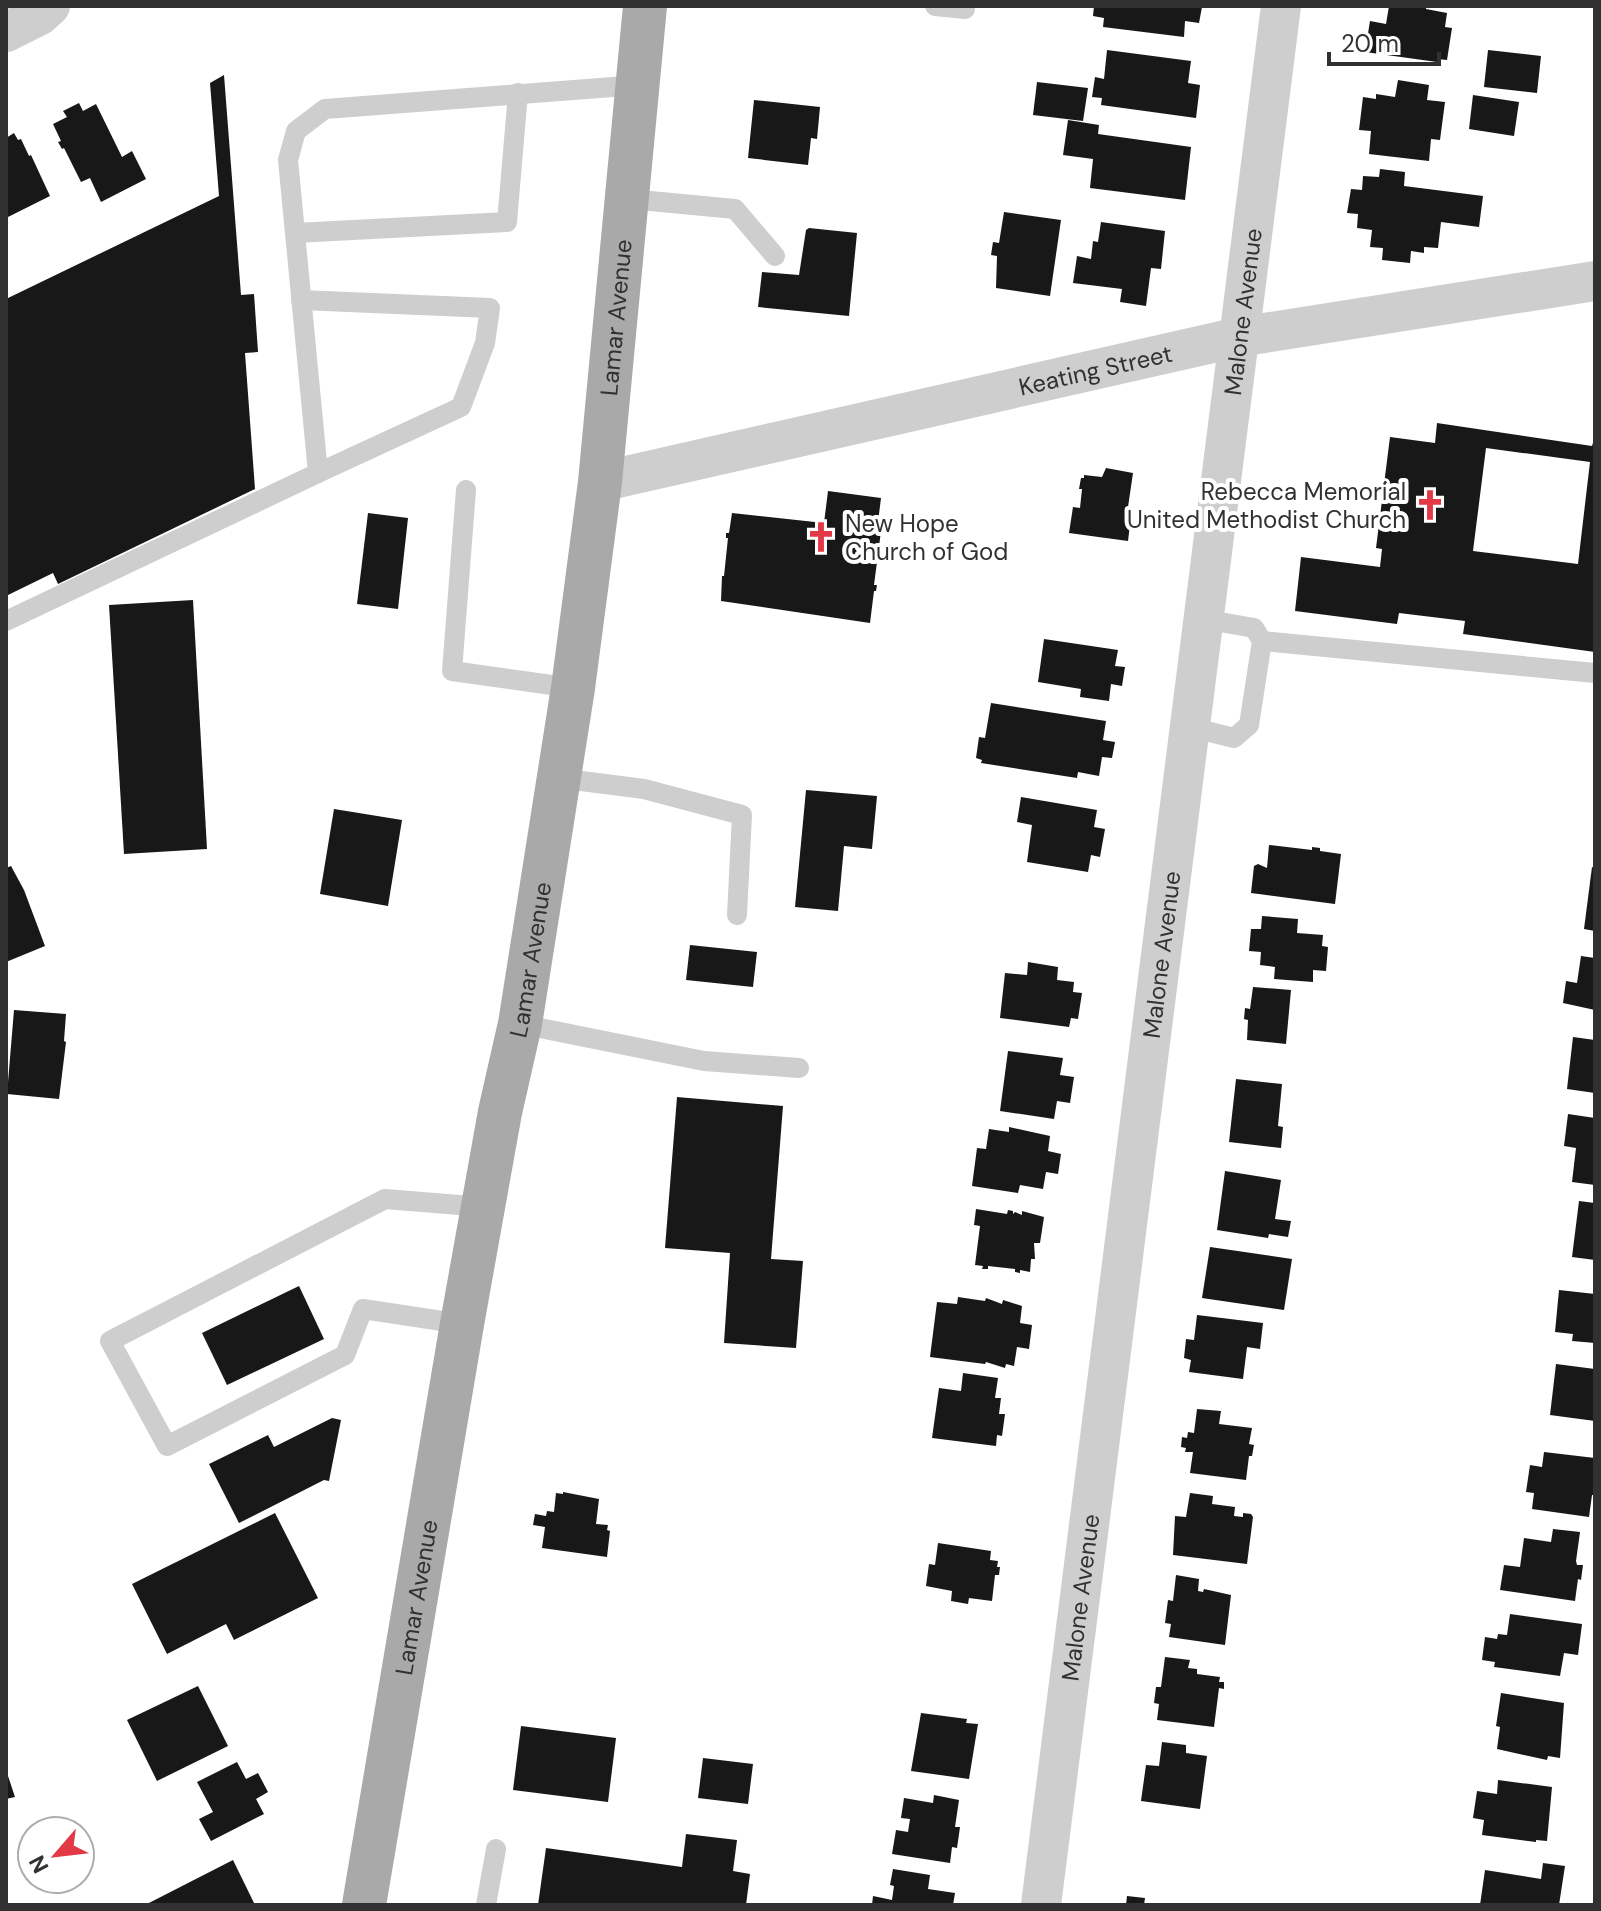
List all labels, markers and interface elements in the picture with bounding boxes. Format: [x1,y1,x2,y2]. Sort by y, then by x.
scale bar [1329,16,1439,66]
text: 20 m [1341,28,1399,59]
street label: Malone Avenue [1216,226,1268,397]
street label: Lamar Avenue [593,238,638,397]
street label: Keating Street [1016,337,1175,402]
place label: Rebecca Memorial United Methodist Church [1127,476,1406,535]
church icon: Rebecca Memorial United Methodist Church [1413,488,1447,522]
place label: New Hope Church of God [845,508,1008,567]
church icon: New Hope Church of God [804,520,838,554]
street label: Malone Avenue [1135,869,1187,1040]
street label: Lamar Avenue [502,880,558,1040]
street label: Malone Avenue [1054,1512,1106,1683]
street label: Lamar Avenue [388,1517,444,1677]
north arrow [16,1815,96,1895]
text: N [22,1850,55,1878]

